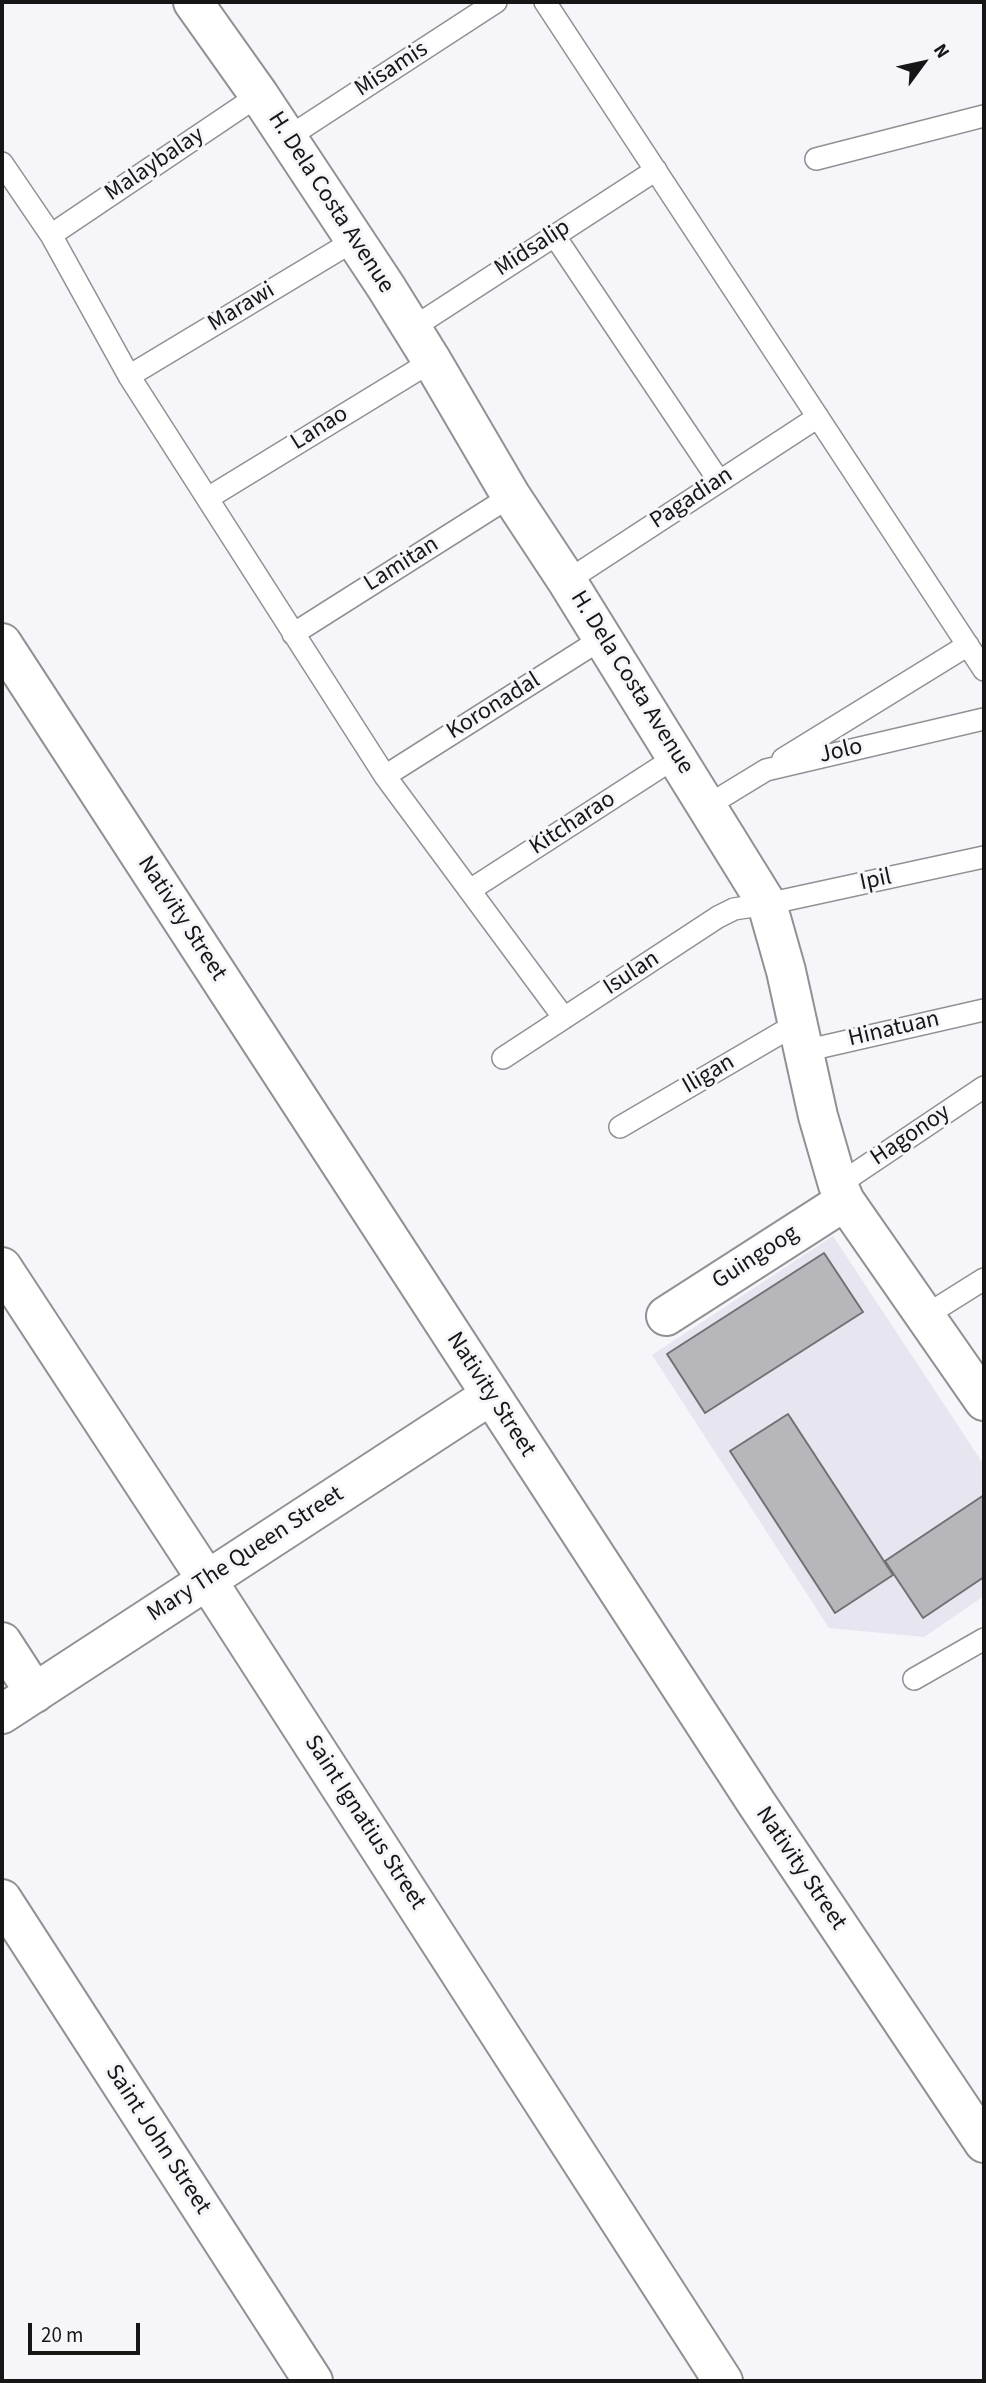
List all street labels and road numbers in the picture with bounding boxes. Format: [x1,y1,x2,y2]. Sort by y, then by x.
street label: Misamis [350,36,434,104]
street label: H. Dela Costa Avenue [261,107,399,299]
street label: Malaybalay [100,121,210,209]
street label: Midsalip [490,214,576,284]
street label: Marawi [203,277,281,339]
street label: Lanao [286,400,354,458]
street label: Pagadian [645,462,739,536]
street label: Lamitan [359,531,445,599]
street label: H. Dela Costa Avenue [563,586,699,780]
street label: Koronadal [442,667,546,747]
street label: Jolo [817,733,865,771]
street label: Kitcharao [525,786,621,862]
street label: Nativity Street [130,851,232,987]
street label: Ipil [858,864,894,898]
street label: Isulan [599,945,665,1003]
street label: Hinatuan [846,1006,942,1054]
street label: Iligan [678,1049,740,1101]
street label: Hagonoy [866,1099,956,1173]
street label: Guingoog [708,1220,804,1296]
street label: Nativity Street [439,1327,541,1463]
street label: Mary The Queen Street [143,1481,349,1629]
street label: Saint Ignatius Street [297,1730,431,1916]
street label: Nativity Street [748,1802,852,1936]
street label: Saint John Street [98,2060,216,2220]

